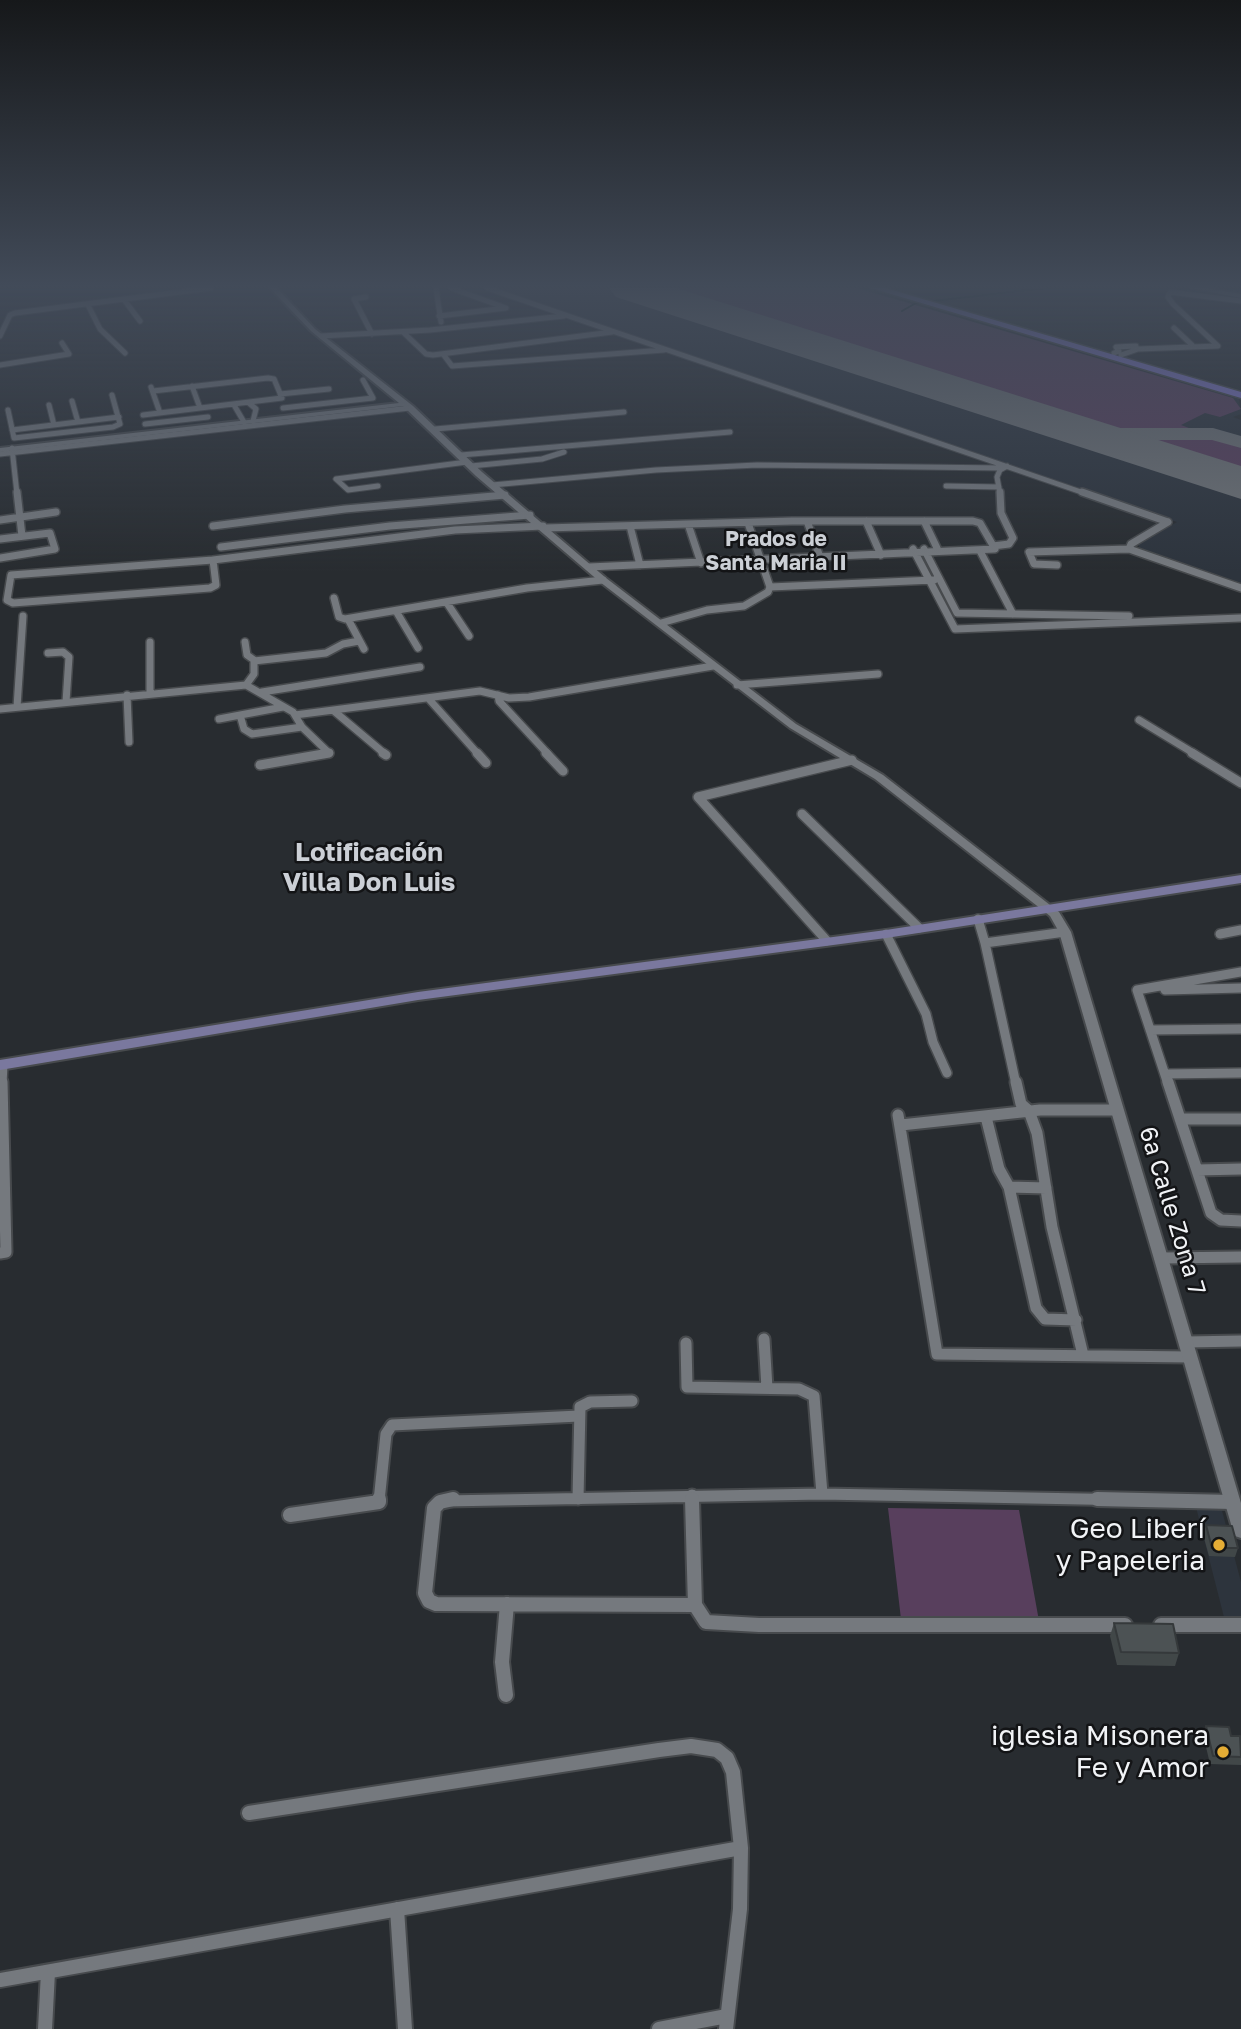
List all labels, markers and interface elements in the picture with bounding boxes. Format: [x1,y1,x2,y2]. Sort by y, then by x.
district label: Prados de Santa Maria II [705,526,847,576]
district label: Lotificación Villa Don Luis [283,837,455,898]
street label: 6a Calle Zona 7 [1133,1123,1211,1299]
place label: Geo Liberí y Papeleria [1056,1512,1205,1578]
marker: Geo Liberí y Papeleria [1211,1537,1227,1553]
place label: iglesia Misonera Fe y Amor [991,1719,1209,1785]
marker: iglesia Misonera Fe y Amor [1215,1744,1231,1760]

